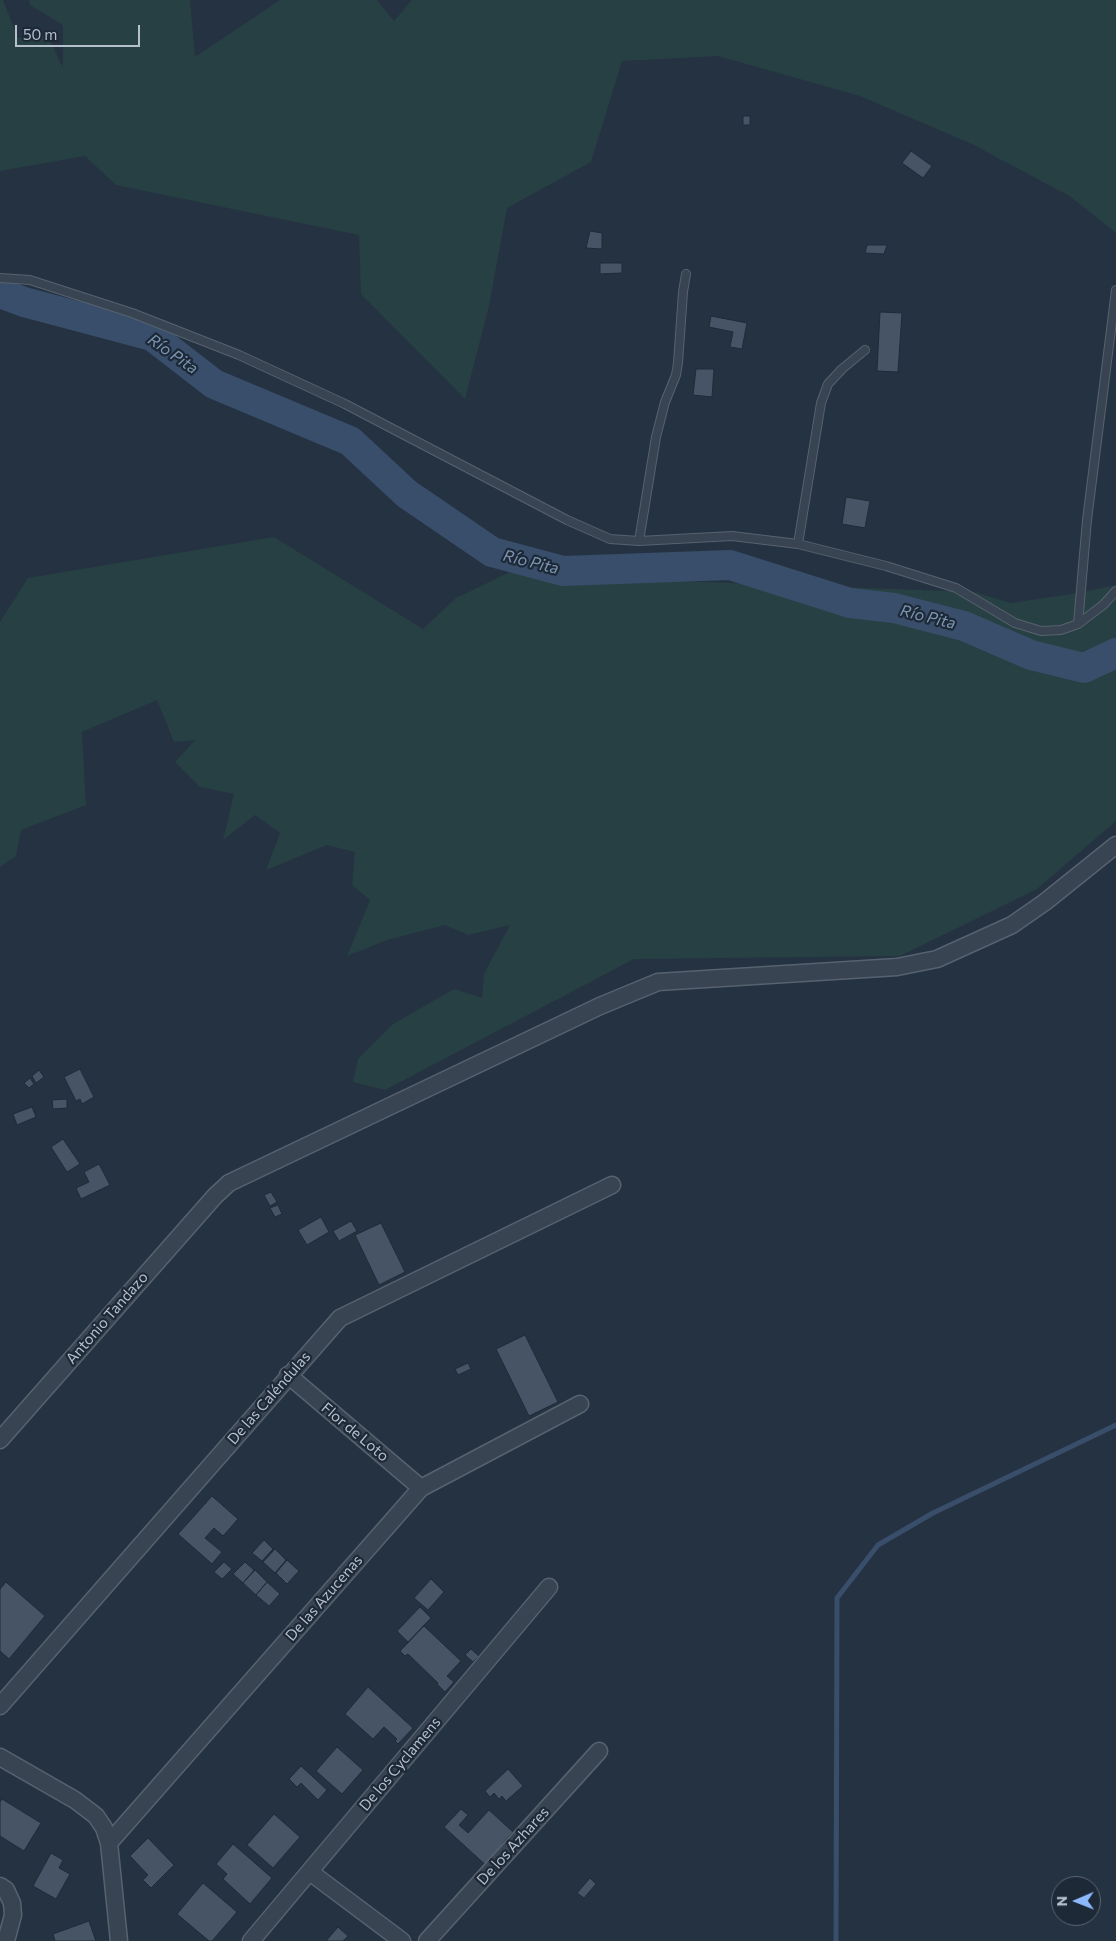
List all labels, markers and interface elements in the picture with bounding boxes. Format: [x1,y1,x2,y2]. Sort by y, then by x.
scale bar [18,15,142,47]
text: 50 m [23,25,57,43]
water label: Río Pita [144,330,202,378]
water label: Río Pita [501,546,561,578]
water label: Río Pita [898,601,958,633]
street label: Antonio Tandazo [62,1268,152,1368]
street label: De las Caléndulas [224,1348,314,1448]
street label: Flor de Loto [318,1399,392,1465]
street label: De las Azucenas [282,1551,366,1645]
street label: De los Cyclamens [355,1713,445,1815]
street label: De los Azhares [473,1803,553,1889]
north arrow [1051,1876,1101,1926]
text: N [1053,1896,1070,1907]

